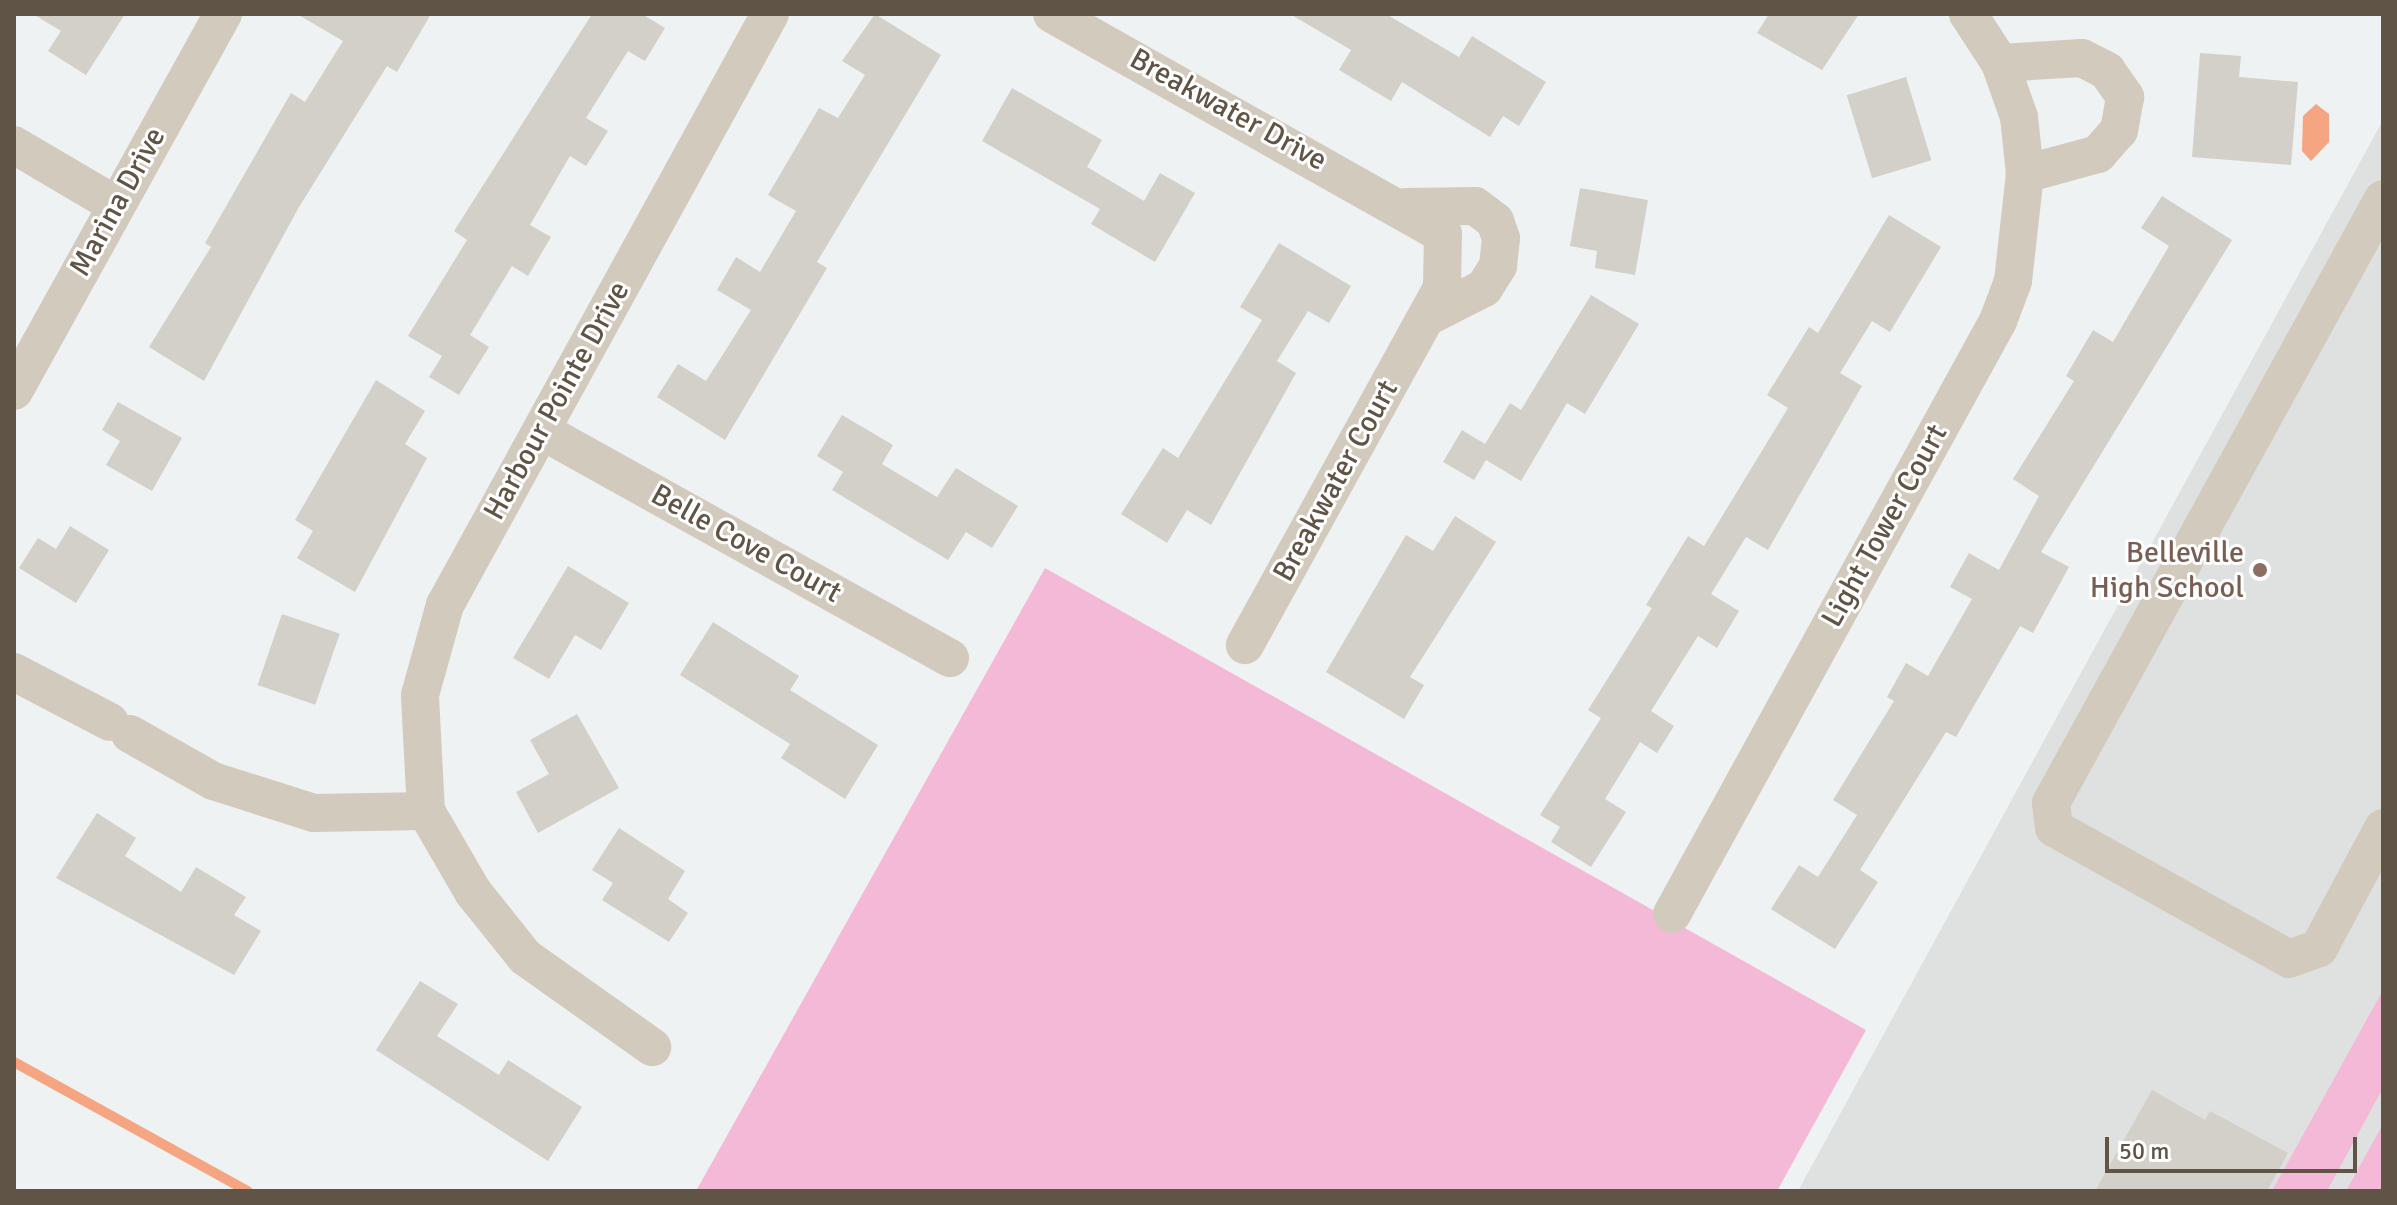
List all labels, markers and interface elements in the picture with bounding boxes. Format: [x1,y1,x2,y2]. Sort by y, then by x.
street label: Breakwater Drive [1123,41,1333,179]
street label: Marina Drive [62,121,174,283]
street label: Harbour Pointe Drive [476,275,638,527]
street label: Breakwater Court [1266,374,1406,588]
street label: Light Tower Court [1814,418,1956,634]
street label: Belle Cove Court [645,477,847,611]
place label: Belleville High School [2090,535,2244,606]
marker: Belleville High School [2251,561,2269,579]
scale bar [2109,1121,2361,1171]
text: 50 m [2119,1136,2169,1166]

